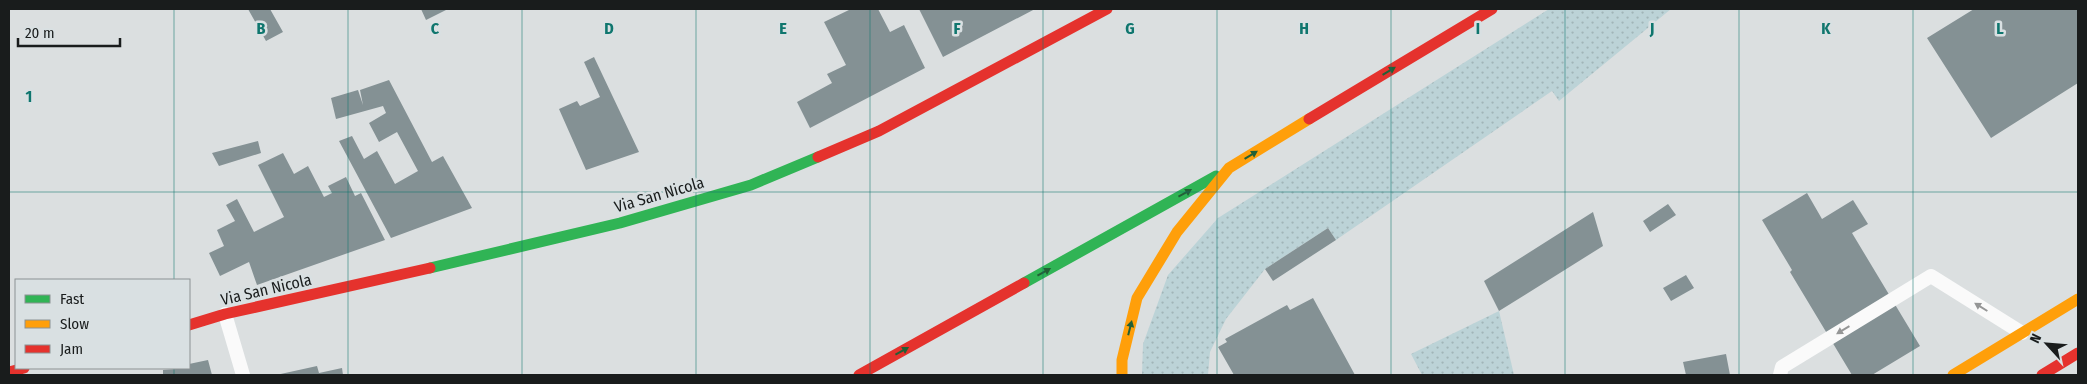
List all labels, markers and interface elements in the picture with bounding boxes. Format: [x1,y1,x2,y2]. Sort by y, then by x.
scale bar [18,15,120,47]
text: B [257,19,266,38]
text: C [431,19,440,38]
text: D [604,19,614,38]
text: E [779,19,787,38]
text: F [953,19,961,38]
text: G [1125,19,1135,38]
text: H [1299,19,1309,38]
text: I [1476,19,1480,38]
text: J [1649,19,1654,38]
text: K [1821,19,1831,38]
text: L [1996,19,2004,38]
text: 20 m [25,24,55,42]
one-way arrow [1383,66,1396,75]
text: 1 [26,87,32,106]
one-way arrow [1244,150,1257,160]
street label: Via San Nicola [612,173,706,216]
one-way arrow [1179,188,1192,197]
one-way arrow [1036,268,1051,276]
street label: Via San Nicola [219,270,313,309]
legend [15,279,190,369]
text: Fast [60,290,84,308]
one-way arrow [1974,303,1988,312]
text: Slow [60,315,89,333]
north arrow [2022,319,2072,369]
one-way arrow [1126,320,1134,335]
one-way arrow [1836,325,1849,334]
text: N [2026,331,2045,346]
text: Jam [60,340,83,358]
one-way arrow [895,347,909,356]

